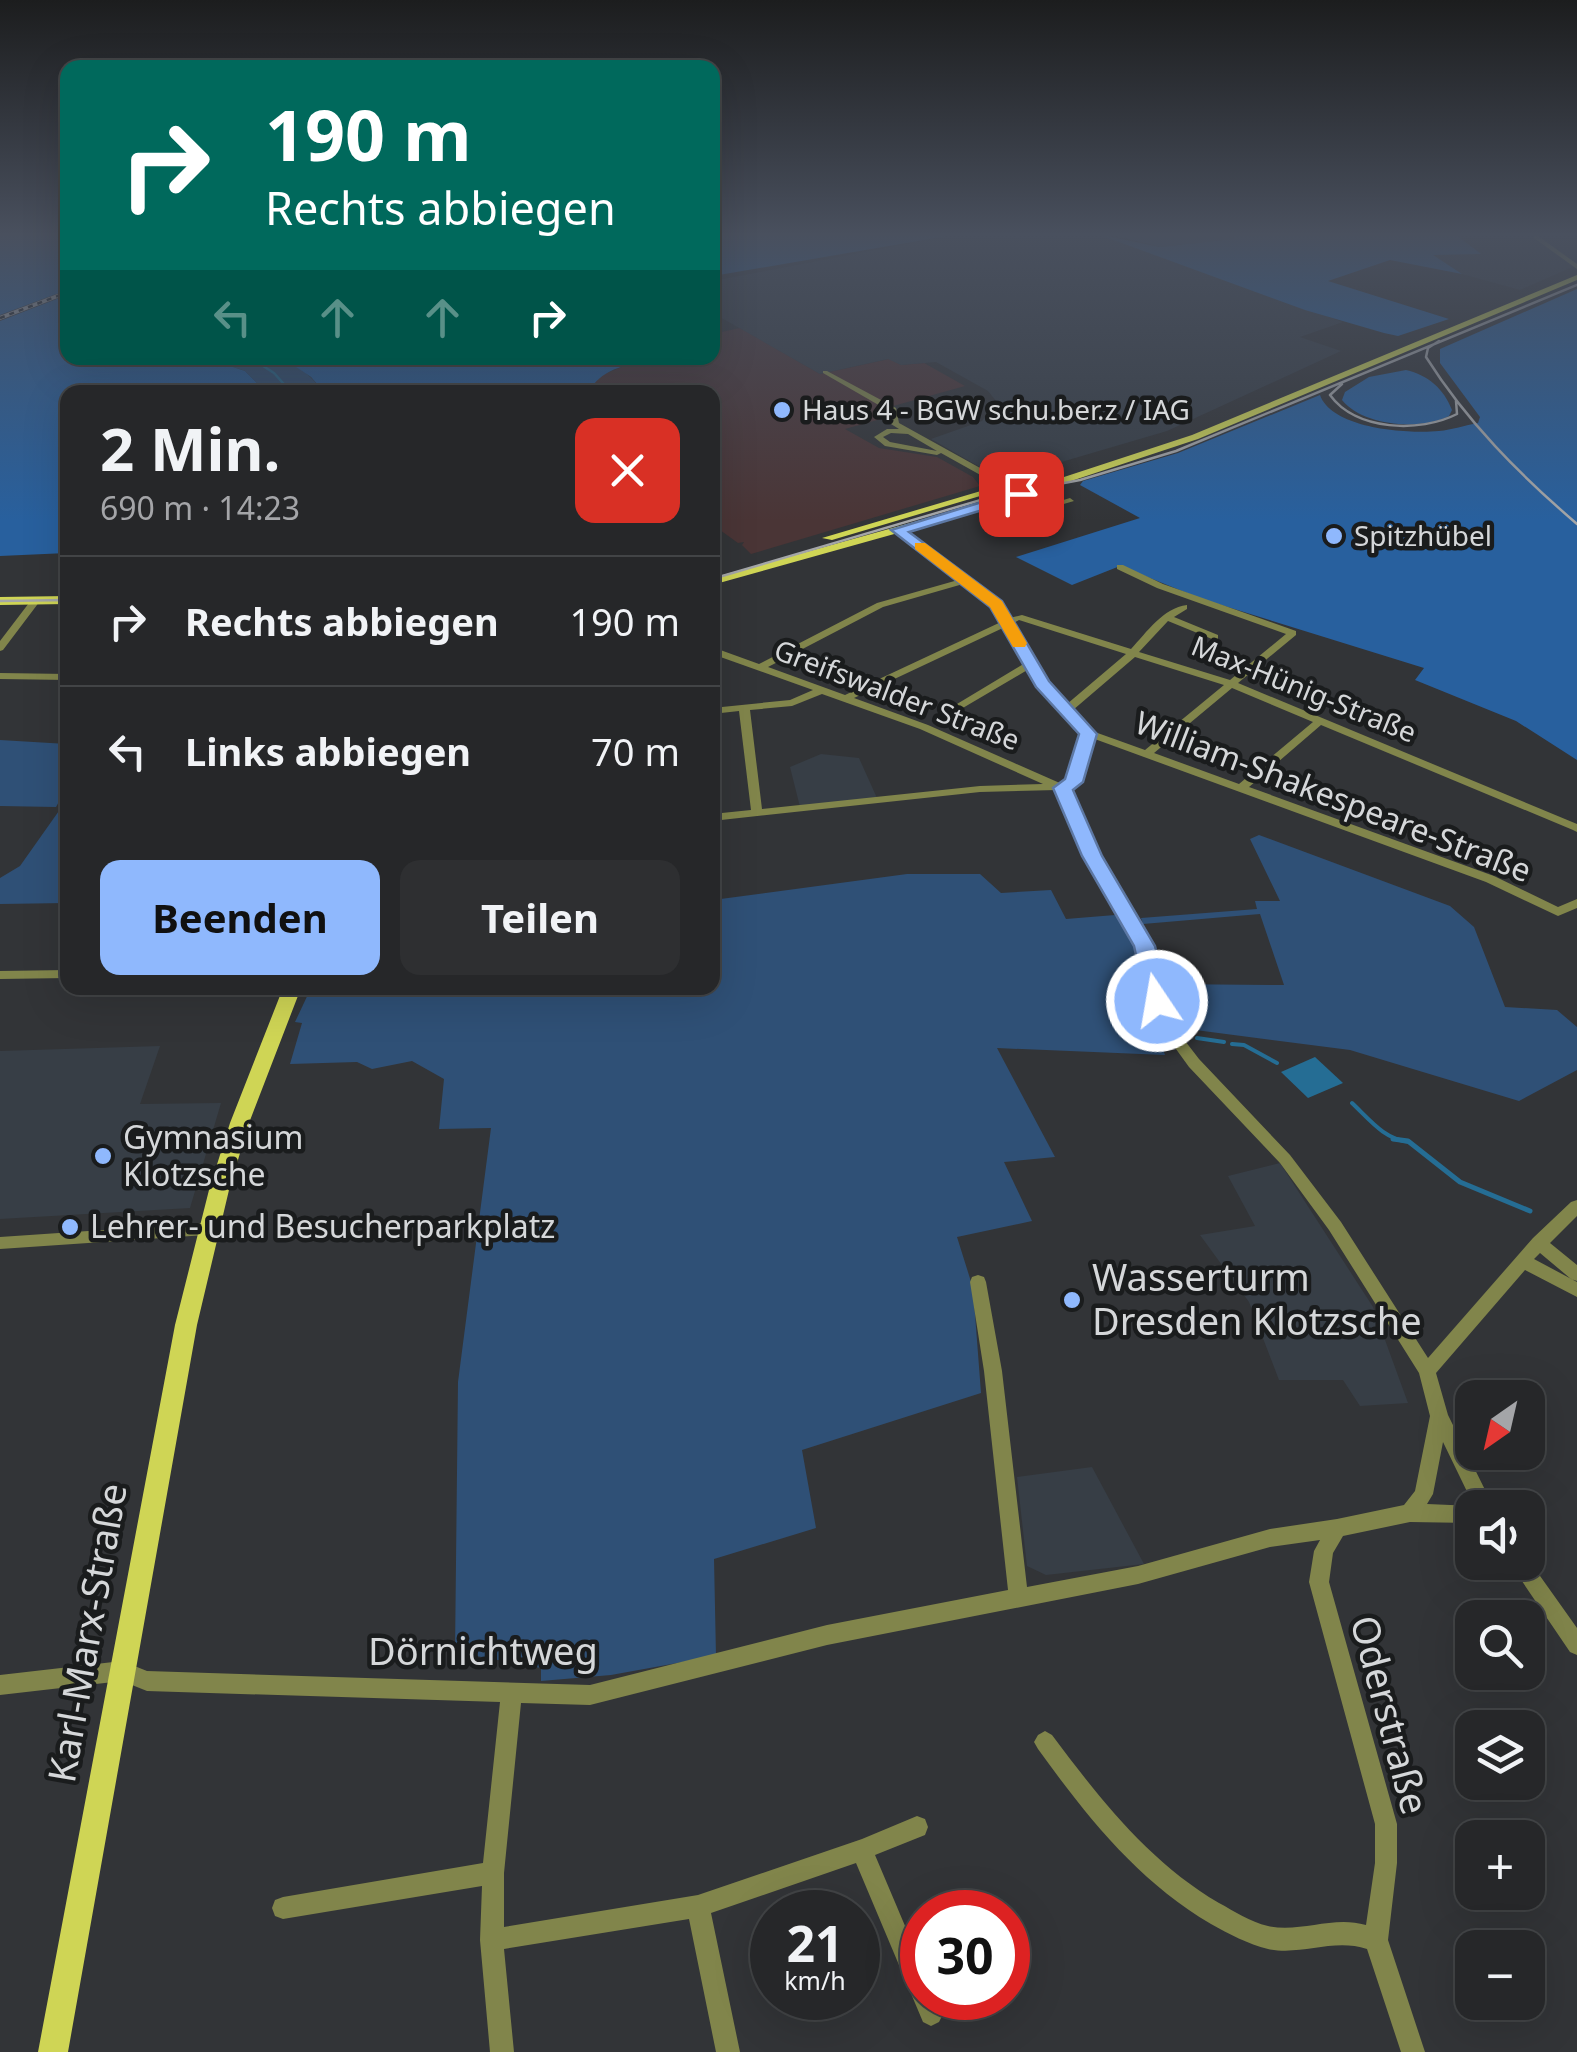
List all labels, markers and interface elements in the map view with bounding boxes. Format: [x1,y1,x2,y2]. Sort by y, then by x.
text: 190 m [265,86,472,182]
icon: right [100,100,230,230]
text: Rechts abbiegen [265,177,616,238]
icon: left [205,290,260,345]
icon: ahead [310,290,365,345]
icon: ahead [415,290,470,345]
icon: right [520,290,575,345]
place label: Haus 4 - BGW schu.ber.z / IAG [802,390,1190,428]
marker: Haus 4 - BGW schu.ber.z / IAG [771,399,793,421]
text: 2 Min. [100,407,280,489]
button: close [575,418,680,523]
pin [979,452,1064,537]
icon: arrive [994,467,1049,522]
text: 690 m · 14:23 [100,486,300,529]
place label: Spitzhübel [1354,516,1492,554]
marker: Spitzhübel [1323,525,1345,547]
icon: right [100,594,155,649]
text: Rechts abbiegen [185,595,499,647]
text: 190 m [569,595,680,647]
street label: Max-Hünig-Straße [1186,626,1422,751]
street label: Greifswalder Straße [769,630,1025,758]
street label: William-Shakespeare-Straße [1129,700,1538,891]
icon: left [100,724,155,779]
text: Links abbiegen [185,725,471,777]
text: 70 m [591,725,680,777]
button: Beenden [100,860,380,975]
button: Teilen [400,860,680,975]
position arrow [1105,949,1209,1053]
place label: Gymnasium Klotzsche [123,1115,304,1195]
marker: Gymnasium Klotzsche [92,1145,114,1167]
place label: Lehrer- und Besucherparkplatz [90,1204,555,1247]
marker: Lehrer- und Besucherparkplatz [59,1216,81,1238]
place label: Wasserturm Dresden Klotzsche [1092,1250,1422,1346]
marker: Wasserturm Dresden Klotzsche [1061,1289,1083,1311]
north arrow [1455,1380,1545,1470]
map controls [1455,1380,1545,2020]
street label: Karl-Marx-Straße [34,1479,138,1786]
button: sound [1455,1490,1545,1580]
button: search [1455,1600,1545,1690]
street label: Oderstraße [1339,1609,1442,1820]
street label: Dörnichtweg [368,1624,598,1676]
button: layers [1455,1710,1545,1800]
button: + [1455,1820,1545,1910]
speed limit sign: 30 [900,1890,1030,2020]
text: 21 [786,1909,844,1977]
button: − [1455,1930,1545,2020]
text: km/h [784,1963,846,1997]

